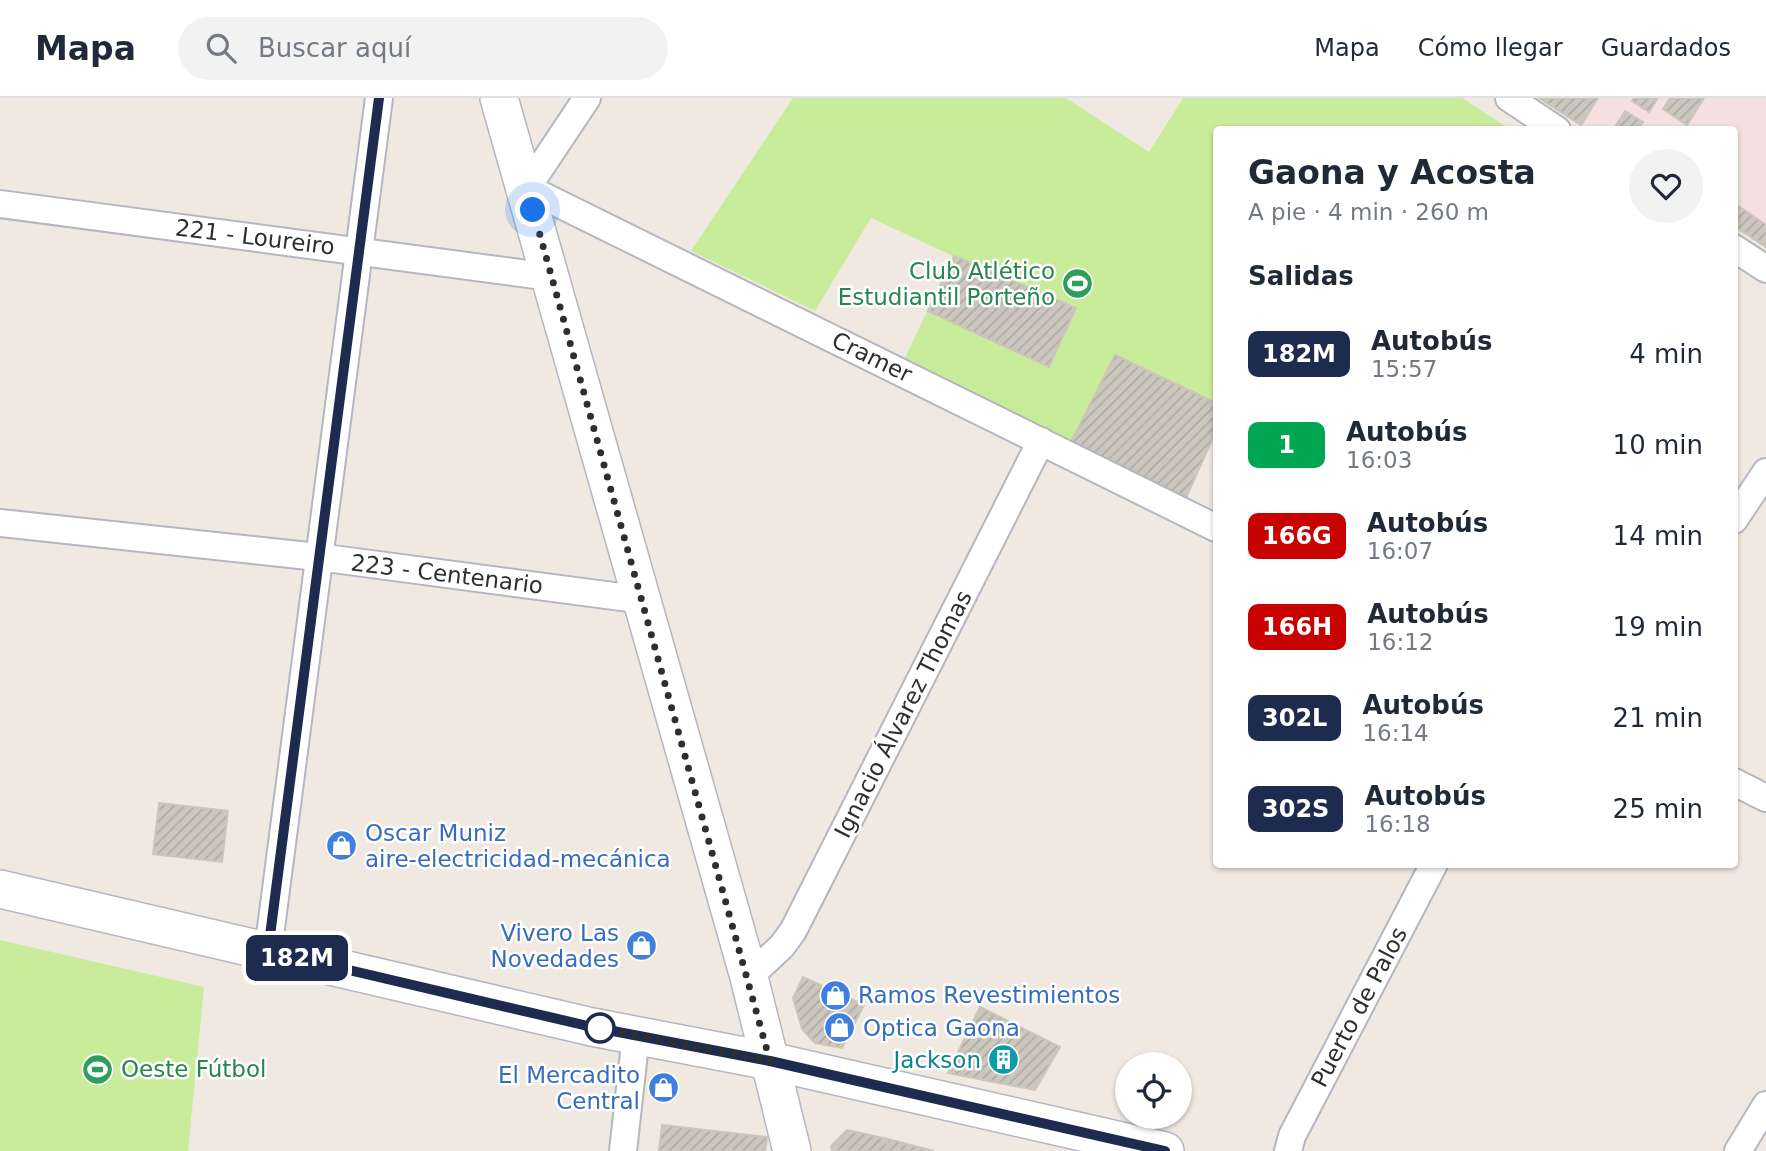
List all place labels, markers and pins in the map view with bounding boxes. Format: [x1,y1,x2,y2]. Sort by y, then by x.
place label: Club Atlético Estudiantil Porteño [838,258,1055,310]
sports icon: Club Atlético Estudiantil Porteño [1061,267,1095,301]
place label: Oscar Muniz aire-electricidad-mecánica [365,820,671,872]
shop icon: Oscar Muniz aire-electricidad-mecánica [325,829,359,863]
place label: Vivero Las Novedades [491,920,619,972]
shop icon: Vivero Las Novedades [625,929,659,963]
shop icon: Ramos Revestimientos [818,978,852,1012]
place label: Ramos Revestimientos [858,982,1120,1008]
shop icon: Optica Gaona [823,1011,857,1045]
unlabelled marker [585,1013,615,1043]
place label: Optica Gaona [863,1015,1020,1041]
building icon: Jackson [987,1043,1021,1077]
place label: Jackson [892,1047,981,1073]
sports icon: Oeste Fútbol [81,1052,115,1086]
place label: Oeste Fútbol [121,1056,266,1082]
place label: El Mercadito Central [498,1062,640,1114]
shop icon: El Mercadito Central [646,1071,680,1105]

